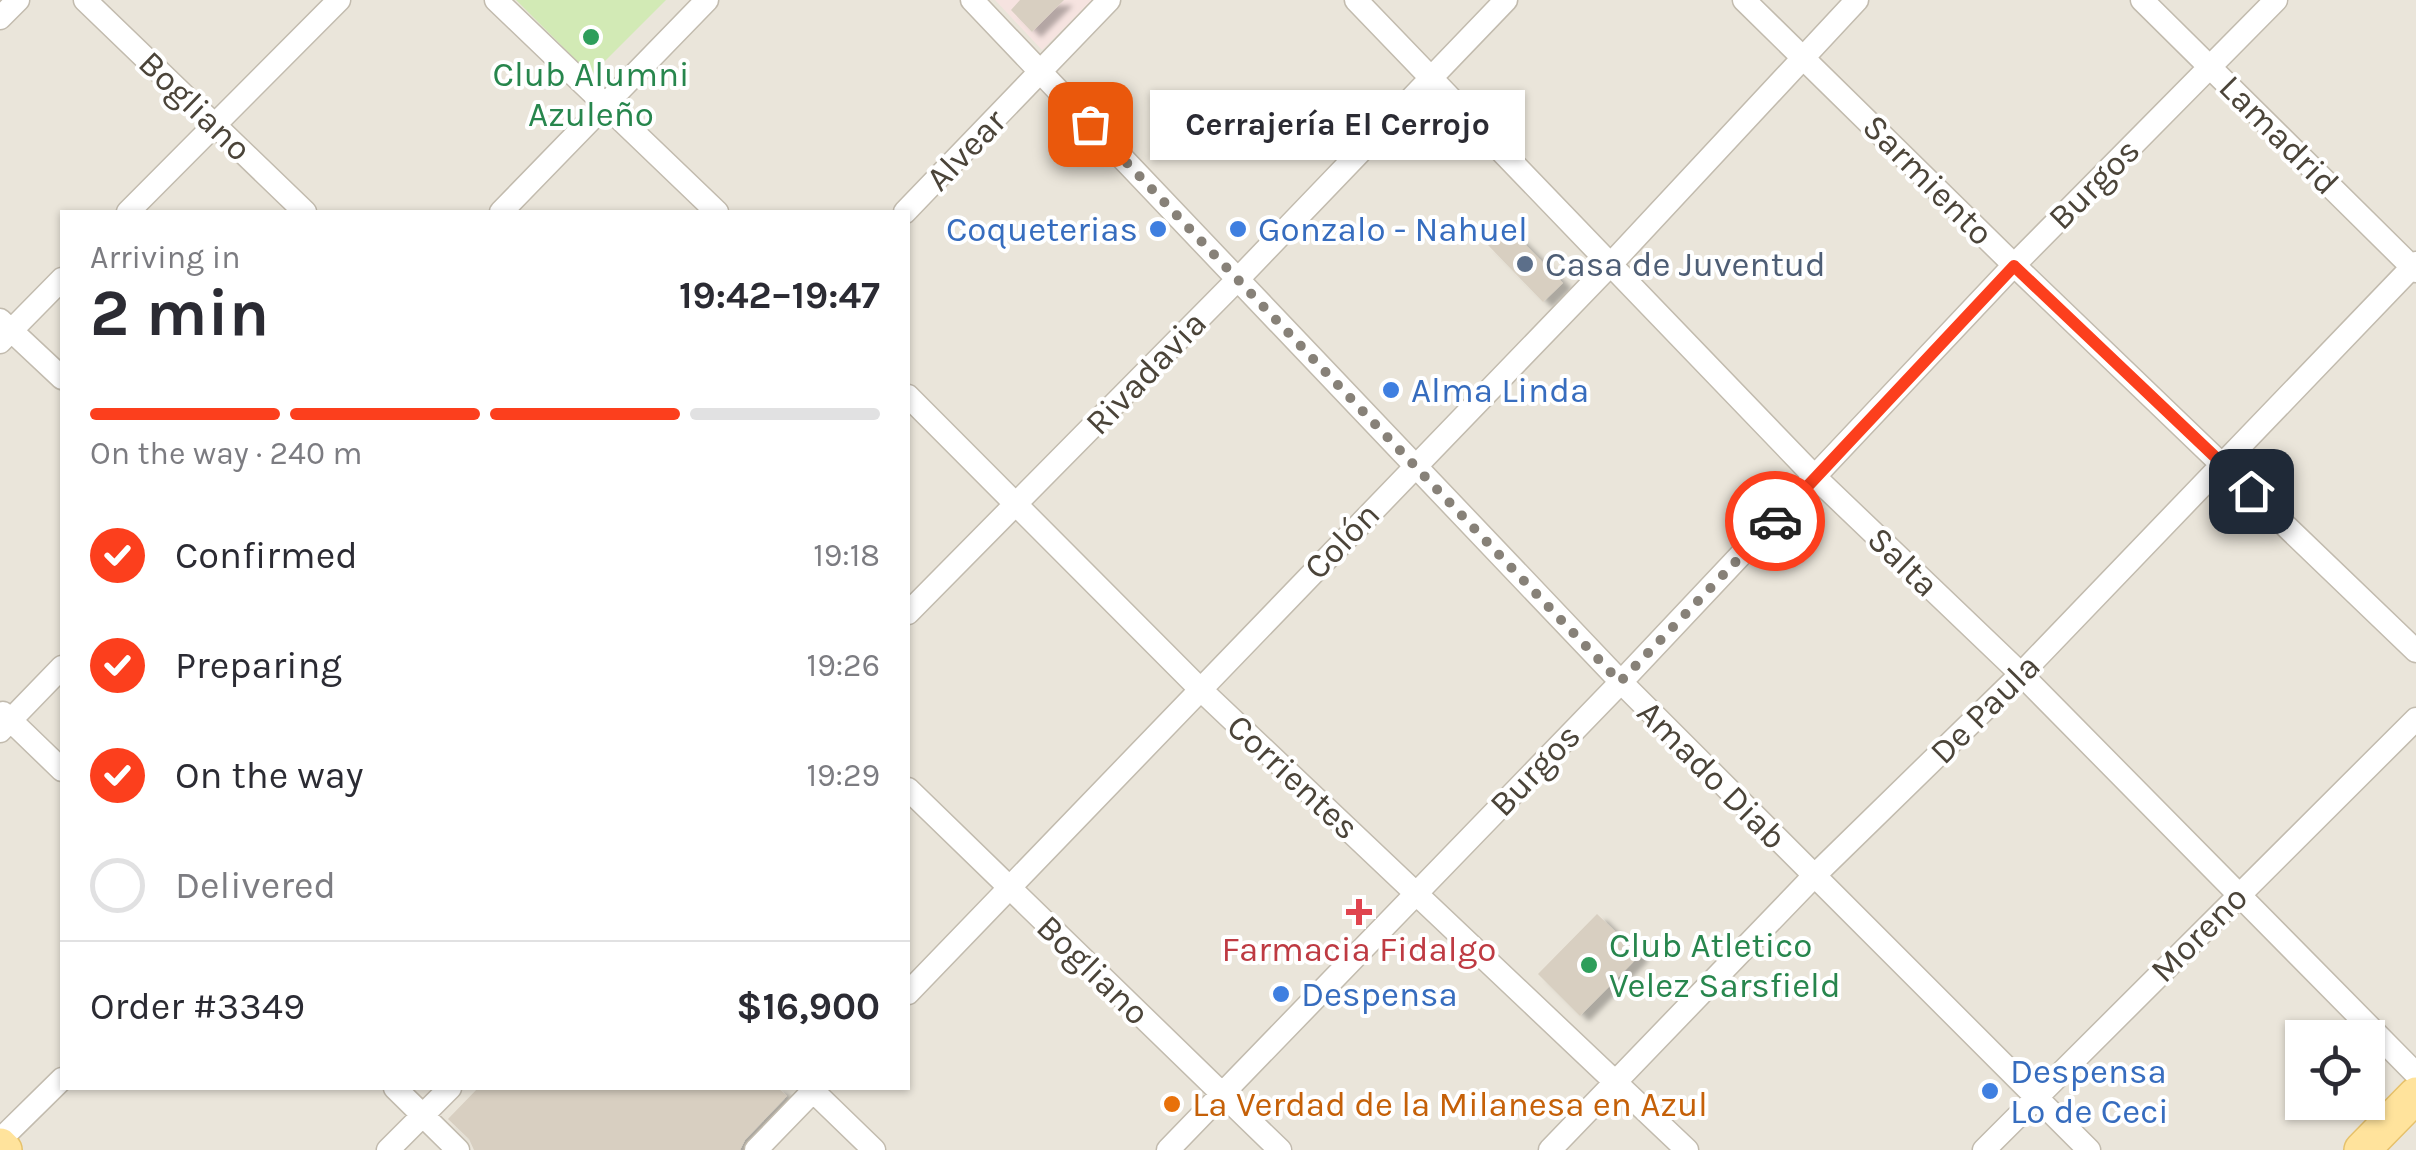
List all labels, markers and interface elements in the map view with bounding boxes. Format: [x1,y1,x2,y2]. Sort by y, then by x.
marker: Club Alumni Azuleño [580,26,602,48]
street label: Bogliano [130,42,260,170]
place label: Club Alumni Azuleño [493,54,689,135]
street label: Lamadrid [2211,67,2347,203]
pin [1048,82,1133,167]
callout: Cerrajería El Cerrojo [1150,89,1525,159]
icon: bag [1063,97,1118,152]
street label: Alvear [917,100,1015,199]
text: Cerrajería El Cerrojo [1185,106,1490,143]
street label: Sarmiento [1854,106,2002,254]
street label: Burgos [2040,130,2148,238]
place label: Coqueterias [946,209,1138,250]
place label: Gonzalo - Nahuel [1258,209,1528,250]
marker: Coqueterias [1147,218,1169,240]
marker: Gonzalo - Nahuel [1227,218,1249,240]
text: Arriving in [90,239,241,276]
place label: Casa de Juventud [1545,244,1826,285]
marker: Casa de Juventud [1514,253,1536,275]
text: 19:42–19:47 [679,273,880,318]
text: 2 min [90,275,269,351]
street label: Rivadavia [1077,303,1215,443]
place label: Alma Linda [1411,370,1589,411]
marker: Alma Linda [1380,379,1402,401]
text: On the way · 240 m [90,435,363,472]
pin [2209,449,2294,534]
icon: home [2224,464,2279,519]
courier [1725,471,1825,571]
street label: Colón [1296,494,1388,588]
icon: car [1748,494,1803,549]
street label: Salta [1859,519,1947,605]
icon: check [90,528,145,583]
text: Confirmed [175,533,358,578]
text: 19:18 [813,537,880,574]
icon: check [90,638,145,693]
text: Preparing [175,643,342,688]
street label: De Paula [1922,646,2048,772]
text: 19:26 [807,647,880,684]
street label: Amado Diab [1629,692,1795,858]
street label: Corrientes [1219,706,1367,848]
street label: Burgos [1481,715,1589,825]
icon: check [90,748,145,803]
text: On the way [175,753,363,798]
text: 19:29 [806,757,880,794]
text: Delivered [175,863,336,908]
street label: Moreno [2142,877,2256,991]
marker: Farmacia Fidalgo [1348,901,1370,923]
street label: Bogliano [1028,906,1158,1034]
place label: Club Atletico Velez Sarsfield [1609,925,1841,1006]
place label: Farmacia Fidalgo [1222,929,1496,970]
marker: Club Atletico Velez Sarsfield [1578,954,1600,976]
place label: Despensa [1301,974,1458,1015]
marker: Despensa [1270,983,1292,1005]
text: Order #3349 [90,984,305,1029]
text: $16,900 [736,984,880,1029]
map controls [2285,1020,2385,1120]
button: locate [2285,1020,2385,1120]
place label: Despensa Lo de Ceci [2010,1051,2169,1132]
marker: Despensa Lo de Ceci [1979,1080,2001,1102]
place label: La Verdad de la Milanesa en Azul [1192,1084,1708,1125]
marker: La Verdad de la Milanesa en Azul [1161,1093,1183,1115]

